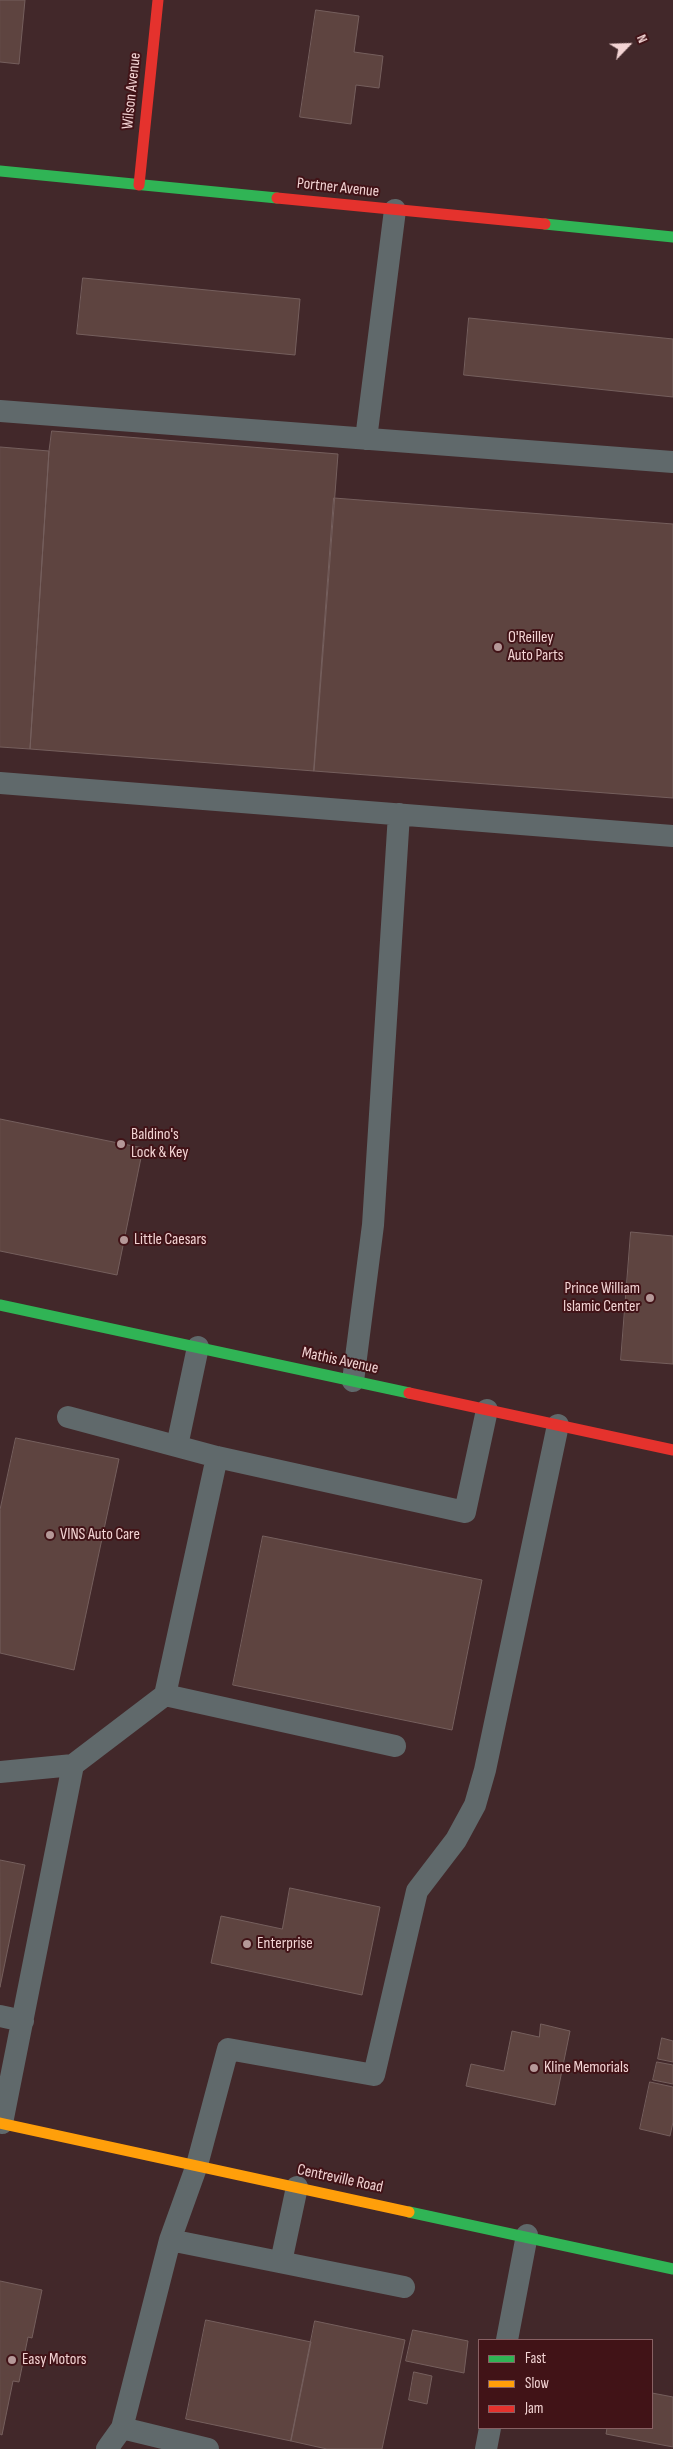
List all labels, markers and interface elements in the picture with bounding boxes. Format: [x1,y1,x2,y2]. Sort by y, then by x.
north arrow [603,20,653,70]
text: N [633,32,651,46]
street label: Wilson Avenue [118,52,146,130]
street label: Portner Avenue [296,174,380,202]
place label: O'Reilley Auto Parts [508,628,563,666]
marker: O'Reilley Auto Parts [492,641,504,653]
place label: Baldino's Lock & Key [131,1125,189,1163]
marker: Baldino's Lock & Key [115,1138,127,1150]
place label: Little Caesars [134,1230,207,1250]
marker: Little Caesars [118,1234,130,1246]
place label: Prince William Islamic Center [563,1279,640,1317]
marker: Prince William Islamic Center [644,1292,656,1304]
street label: Mathis Avenue [300,1344,380,1378]
place label: VINS Auto Care [60,1525,140,1545]
marker: VINS Auto Care [44,1529,56,1541]
place label: Enterprise [257,1934,313,1954]
marker: Enterprise [241,1938,253,1950]
place label: Kline Memorials [544,2058,629,2078]
marker: Kline Memorials [528,2062,540,2074]
street label: Centreville Road [295,2161,385,2197]
legend [478,2339,653,2429]
text: Fast [525,2349,546,2368]
place label: Easy Motors [22,2350,87,2370]
marker: Easy Motors [6,2354,18,2366]
text: Slow [525,2374,549,2393]
text: Jam [525,2399,543,2418]

